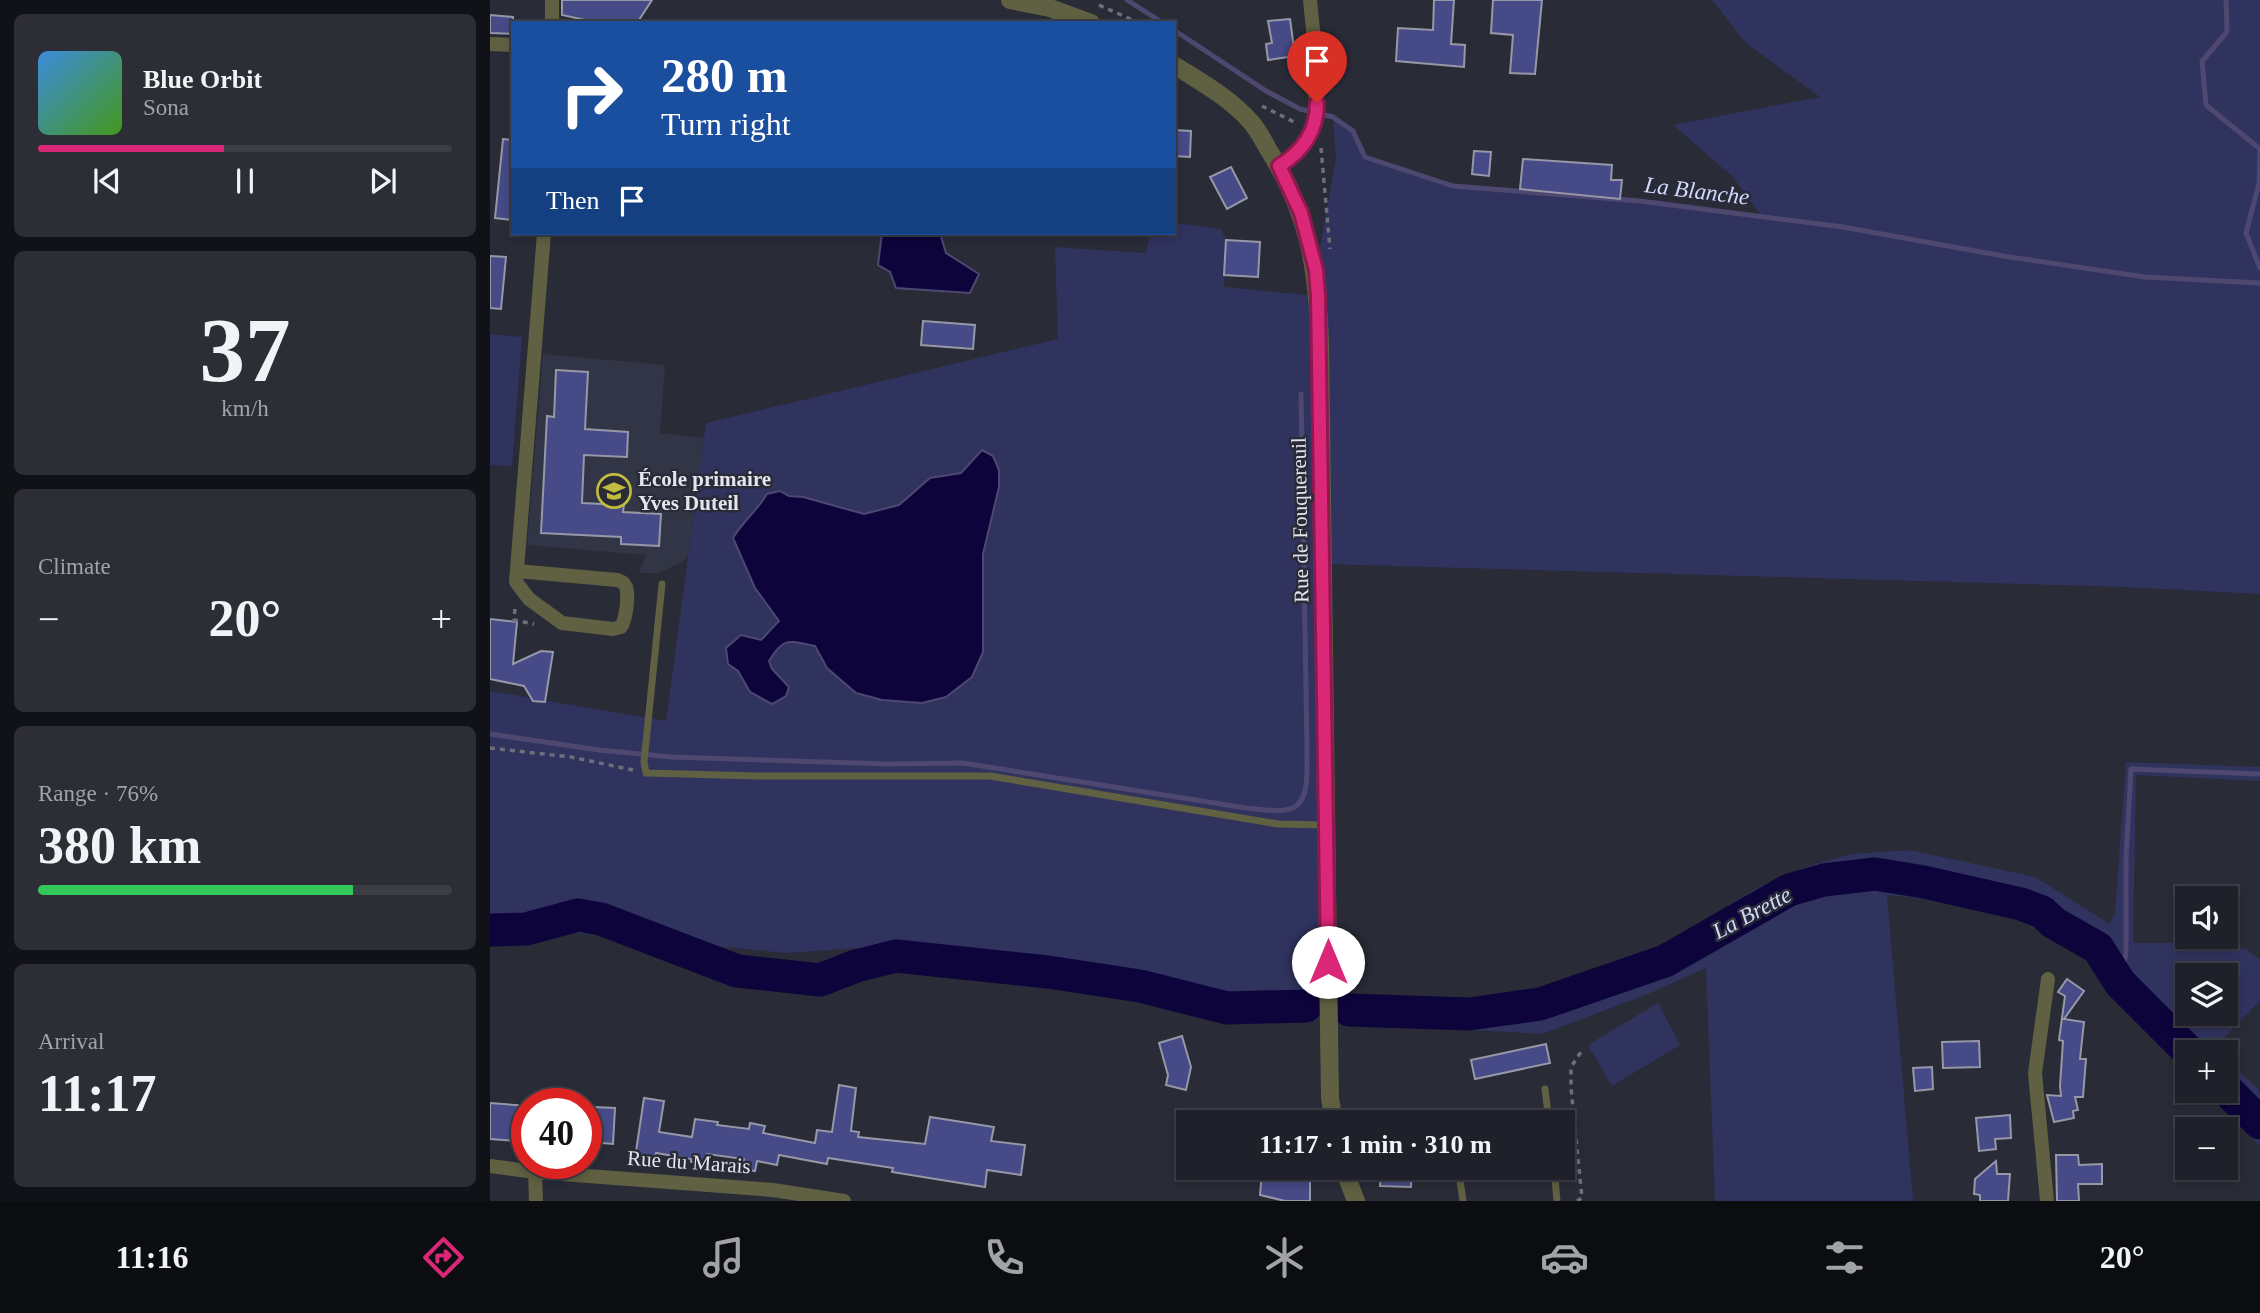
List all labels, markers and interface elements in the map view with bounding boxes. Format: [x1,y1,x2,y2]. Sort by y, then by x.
pin [1287,31,1347,103]
icon: arrive [1298,42,1336,80]
text: 280 m [661,48,788,103]
icon: right [546,49,637,140]
text: Blue Orbit [143,65,262,94]
text: Sona [143,95,189,120]
text: Turn right [661,106,791,142]
icon: previous [88,162,126,200]
icon: pause [226,162,264,200]
icon: next [364,162,402,200]
water label: La Blanche [1642,172,1751,210]
icon: arrive [613,182,651,220]
text: Then [546,186,599,215]
text: 37 [200,300,291,401]
text: km/h [221,396,269,421]
street label: Rue de Fouquereuil [1287,437,1313,603]
place label: École primaire Yves Duteil [638,467,771,515]
school or university icon: École primaire Yves Duteil [595,472,633,510]
text: Climate [38,554,111,579]
text: 20° [209,590,281,647]
text: − [38,598,59,640]
text: + [431,598,452,640]
text: Range · 76% [38,781,158,806]
text: 380 km [38,817,201,874]
water label: La Brette [1708,882,1796,945]
map controls [2175,886,2238,1180]
button: sound [2175,886,2238,949]
position arrow [1291,925,1365,999]
button: layers [2175,963,2238,1026]
text: Arrival [38,1029,104,1054]
button: + [2175,1040,2238,1103]
text: 11:17 [38,1065,156,1122]
speed limit sign: 40 [511,1088,602,1179]
button: − [2175,1117,2238,1180]
text: 11:17 · 1 min · 310 m [1259,1130,1492,1159]
street label: Rue du Marais [626,1146,752,1178]
icon: directions [419,1233,468,1282]
icon: music [699,1233,748,1282]
icon: phone [980,1233,1029,1282]
icon: climate [1260,1233,1309,1282]
icon: car [1540,1233,1589,1282]
icon: filters [1820,1233,1869,1282]
text: 11:16 [116,1239,188,1275]
text: 20° [2100,1239,2144,1275]

